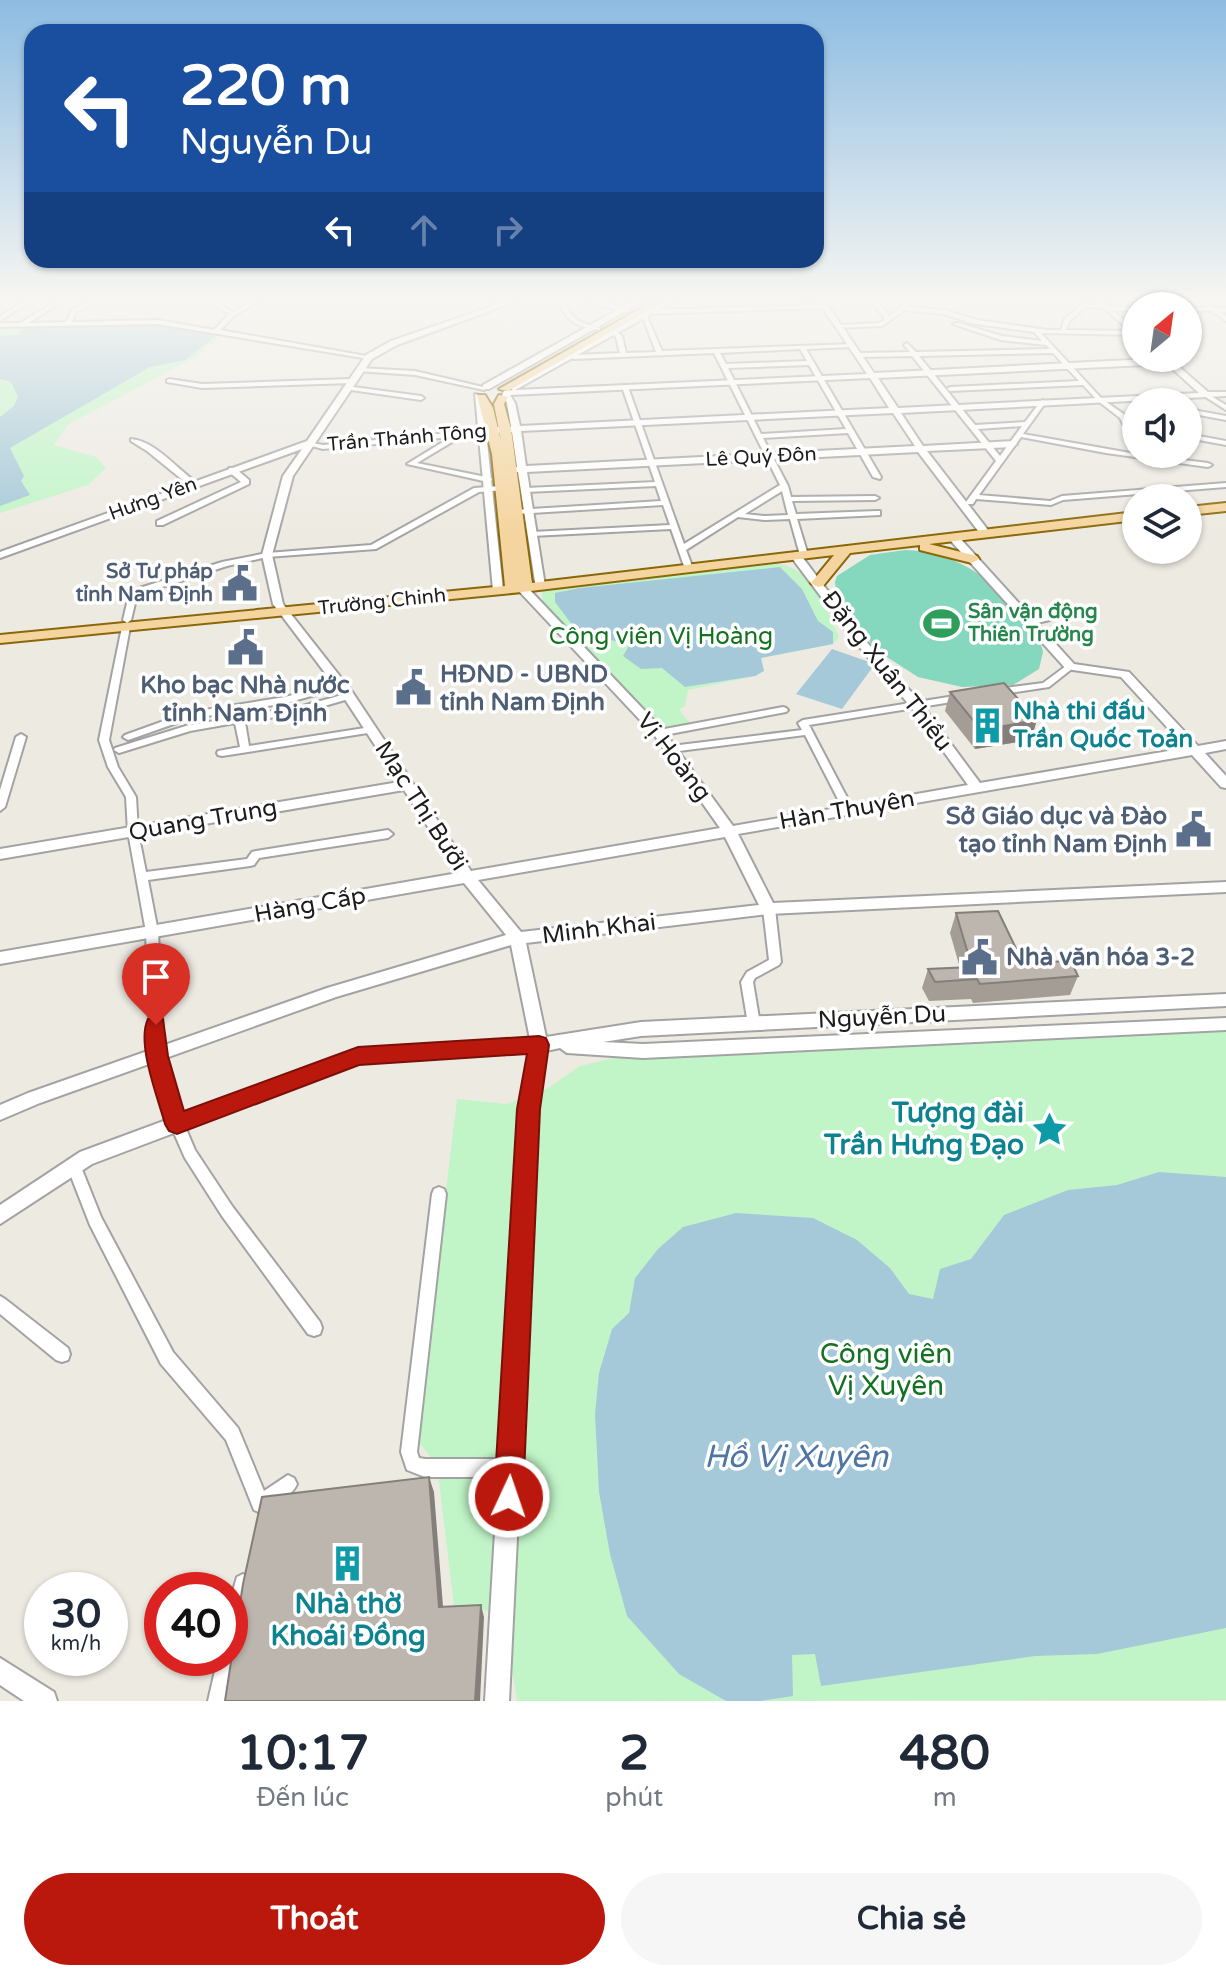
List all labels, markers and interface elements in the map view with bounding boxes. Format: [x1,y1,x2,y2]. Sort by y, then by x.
text: 220 m [180,53,351,120]
icon: left [48,56,152,160]
text: Nguyễn Du [180,121,372,164]
icon: left [318,208,362,252]
icon: ahead [402,208,446,252]
icon: right [486,208,530,252]
north arrow [1122,292,1202,372]
map controls [1122,292,1202,564]
button: sound [1122,388,1202,468]
street label: Trần Thánh Tông [326,419,488,457]
street label: Lê Quý Đôn [705,442,817,472]
street label: Hưng Yên [106,472,200,526]
button: layers [1122,484,1202,564]
place label: Sở Tư pháp tỉnh Nam Định [76,560,213,607]
public building icon: Sở Tư pháp tỉnh Nam Định [220,564,258,602]
street label: Trường Chinh [317,583,447,621]
street label: Đặng Xuân Thiều [816,585,958,757]
place label: Sân vận động Thiên Trường [967,600,1098,647]
sports icon: Sân vận động Thiên Trường [923,605,961,643]
park label: Công viên Vị Hoàng [549,622,773,651]
public building icon: Kho bạc Nhà nước tỉnh Nam Định [226,629,264,667]
place label: HĐND - UBND tỉnh Nam Định [440,660,608,717]
public building icon: HĐND - UBND tỉnh Nam Định [395,669,433,707]
place label: Kho bạc Nhà nước tỉnh Nam Định [140,671,350,728]
place label: Nhà thi đấu Trần Quốc Toản [1012,697,1193,754]
building icon: Nhà thi đấu Trần Quốc Toản [968,706,1006,744]
street label: Vị Hoàng [630,707,718,807]
street label: Mạc Thị Bưởi [368,736,474,876]
street label: Hàn Thuyên [777,784,917,836]
street label: Quang Trung [127,793,279,847]
place label: Sở Giáo dục và Đào tạo tỉnh Nam Định [946,802,1167,859]
public building icon: Sở Giáo dục và Đào tạo tỉnh Nam Định [1174,811,1212,849]
street label: Hàng Cấp [252,881,368,929]
street label: Minh Khai [540,908,658,950]
public building icon: Nhà văn hóa 3-2 [961,938,999,976]
pin [122,943,190,1025]
place label: Nhà văn hóa 3-2 [1006,943,1195,972]
icon: arrive [134,955,178,999]
street label: Nguyễn Du [817,999,947,1035]
place label: Tượng đài Trần Hưng Đạo [823,1096,1024,1162]
place icon: Tượng đài Trần Hưng Đạo [1031,1110,1069,1148]
park label: Công viên Vị Xuyên [820,1337,952,1403]
water label: Hồ Vị Xuyên [704,1438,890,1476]
position arrow [467,1455,551,1539]
building icon: Nhà thờ Khoái Đồng [329,1545,367,1583]
speed limit sign: 40 [144,1572,248,1676]
place label: Nhà thờ Khoái Đồng [270,1587,426,1653]
text: 30 [51,1590,101,1638]
text: km/h [51,1632,101,1656]
text: 10:17 [236,1725,369,1783]
text: 2 [619,1725,649,1783]
text: 480 [899,1725,990,1783]
text: Đến lúc [256,1782,349,1813]
text: phút [605,1782,663,1813]
text: m [933,1782,957,1813]
button: Thoát [24,1873,605,1965]
button: Chia sẻ [621,1873,1202,1965]

